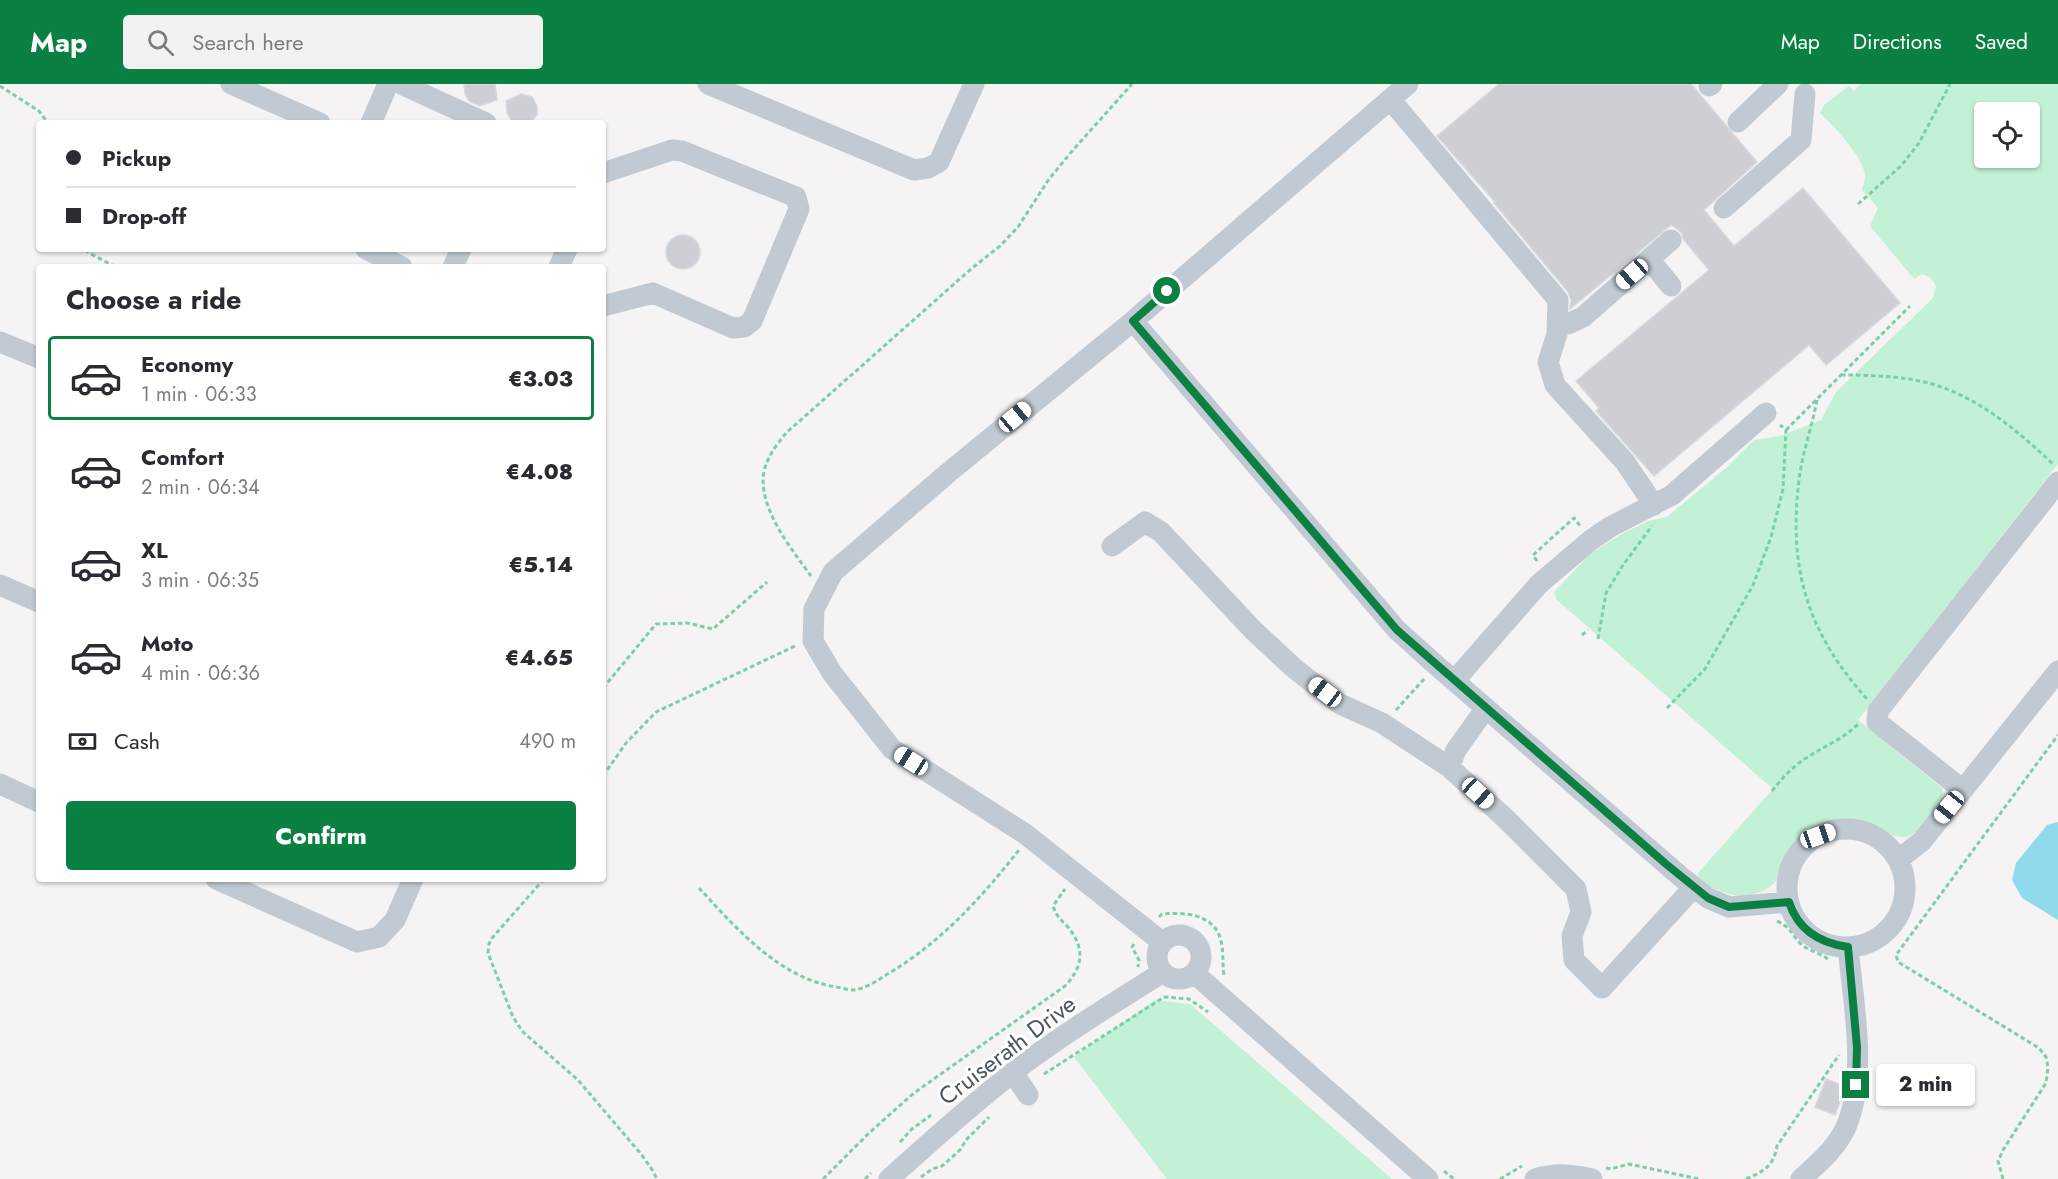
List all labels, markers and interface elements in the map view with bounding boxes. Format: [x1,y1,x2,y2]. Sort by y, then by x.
search box [123,15,543,69]
text: Map [30,22,87,63]
icon: search [144,26,177,59]
text: Search here [192,26,304,58]
text: Map [1781,27,1820,57]
text: Directions [1853,27,1942,57]
text: Saved [1975,27,2028,57]
map controls [1974,102,2040,168]
button: locate [1974,102,2040,168]
text: Pickup [102,142,171,174]
text: Drop-off [102,200,186,232]
car [1613,255,1651,293]
route start [1153,277,1180,304]
text: Choose a ride [66,280,241,319]
text: Economy [141,348,233,380]
icon: car [69,351,123,405]
text: €3.03 [508,362,573,394]
text: 1 min · 06:33 [141,380,257,409]
car [995,399,1035,435]
text: Comfort [141,441,224,473]
icon: car [69,444,123,498]
text: €4.08 [505,455,573,487]
text: 2 min · 06:34 [141,473,260,502]
text: XL [141,534,168,566]
icon: car [69,537,123,591]
text: €5.14 [508,548,573,580]
text: 3 min · 06:35 [141,566,259,595]
text: Moto [141,627,194,659]
icon: car [69,630,123,684]
text: €4.65 [505,641,573,673]
text: 4 min · 06:36 [141,659,260,688]
car [1305,674,1345,710]
icon: cash [66,725,99,758]
text: Cash [114,725,160,757]
text: 490 m [519,727,576,756]
car [891,744,931,778]
car [1459,774,1497,812]
car [1931,787,1967,827]
button: Confirm [66,801,576,870]
car [1798,822,1838,850]
street label: Cruiserath Drive [931,987,1083,1113]
callout: 2 min [1877,1064,1976,1106]
text: 2 min [1899,1070,1952,1099]
route end [1842,1071,1869,1098]

